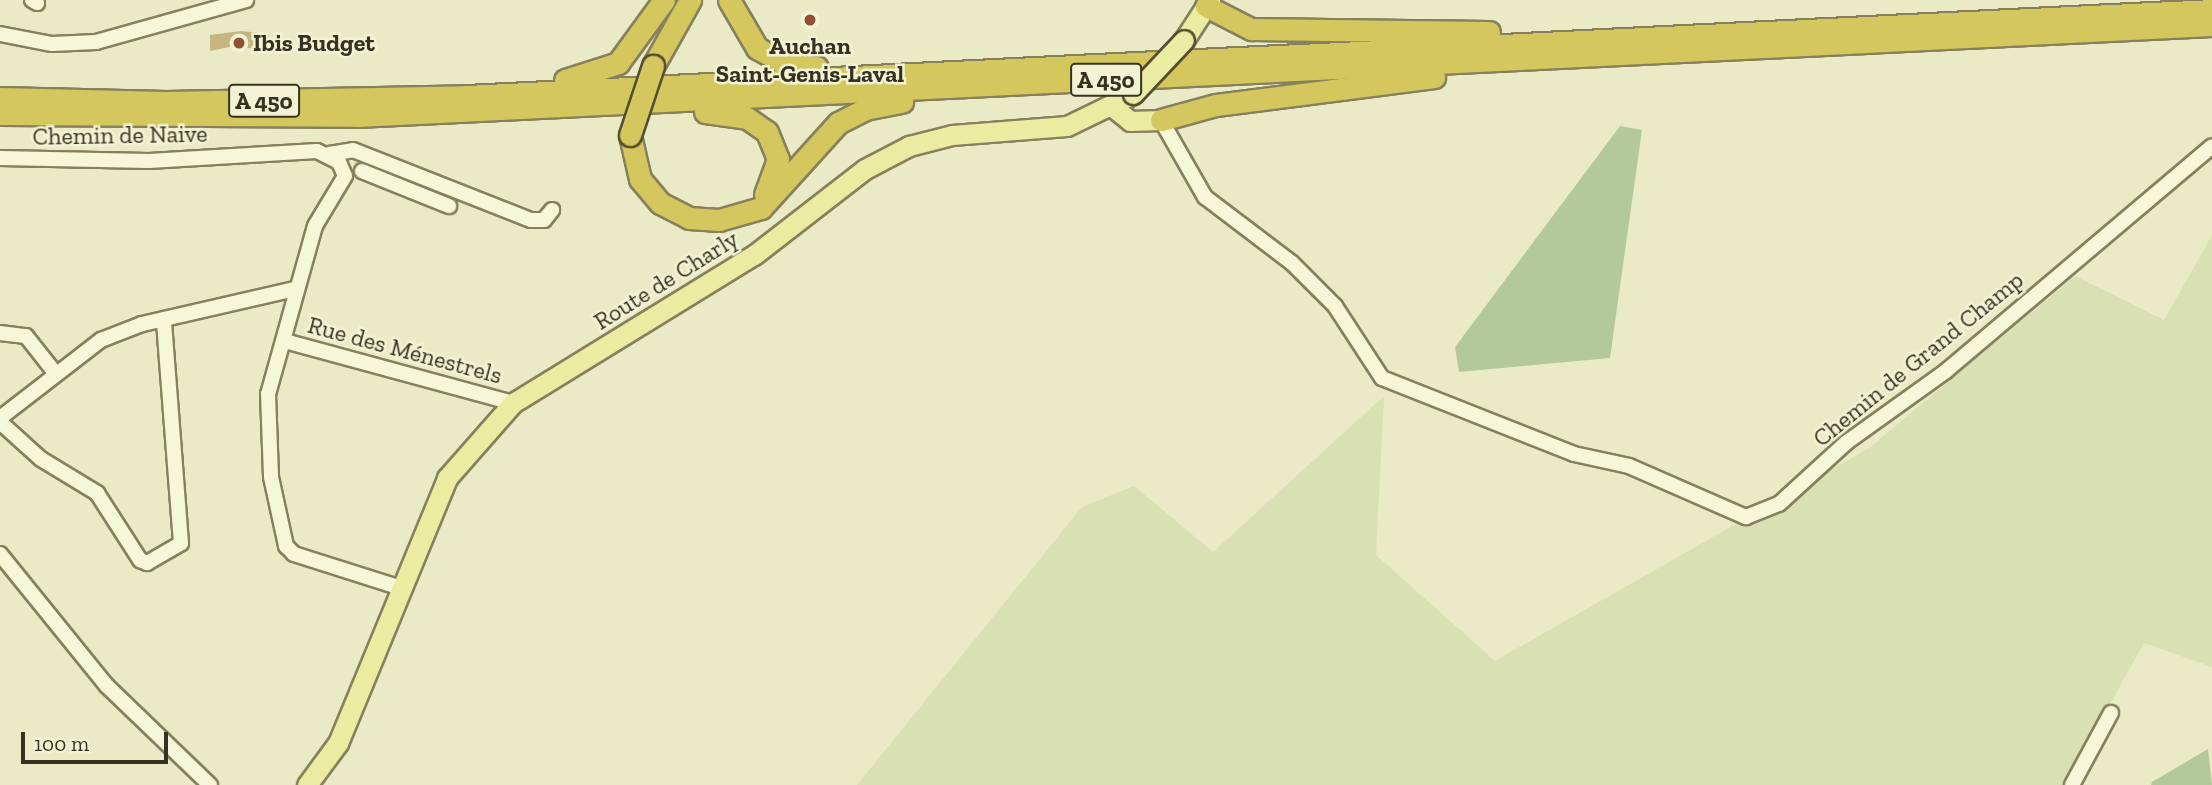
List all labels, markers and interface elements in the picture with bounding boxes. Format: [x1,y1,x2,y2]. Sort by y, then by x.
marker: Auchan Saint-Genis-Laval [802,12,818,28]
place label: Ibis Budget [253,29,375,57]
place label: Auchan Saint-Genis-Laval [716,32,904,88]
marker: Ibis Budget [231,35,247,51]
road number: A 450 [1069,60,1143,100]
road number: A 450 [227,82,301,120]
street label: Chemin de Naive [32,119,208,151]
street label: Route de Charly [589,224,743,336]
street label: Chemin de Grand Champ [1807,265,2029,453]
street label: Rue des Ménestrels [305,310,505,390]
scale bar [24,718,172,762]
text: 100 m [34,731,89,756]

